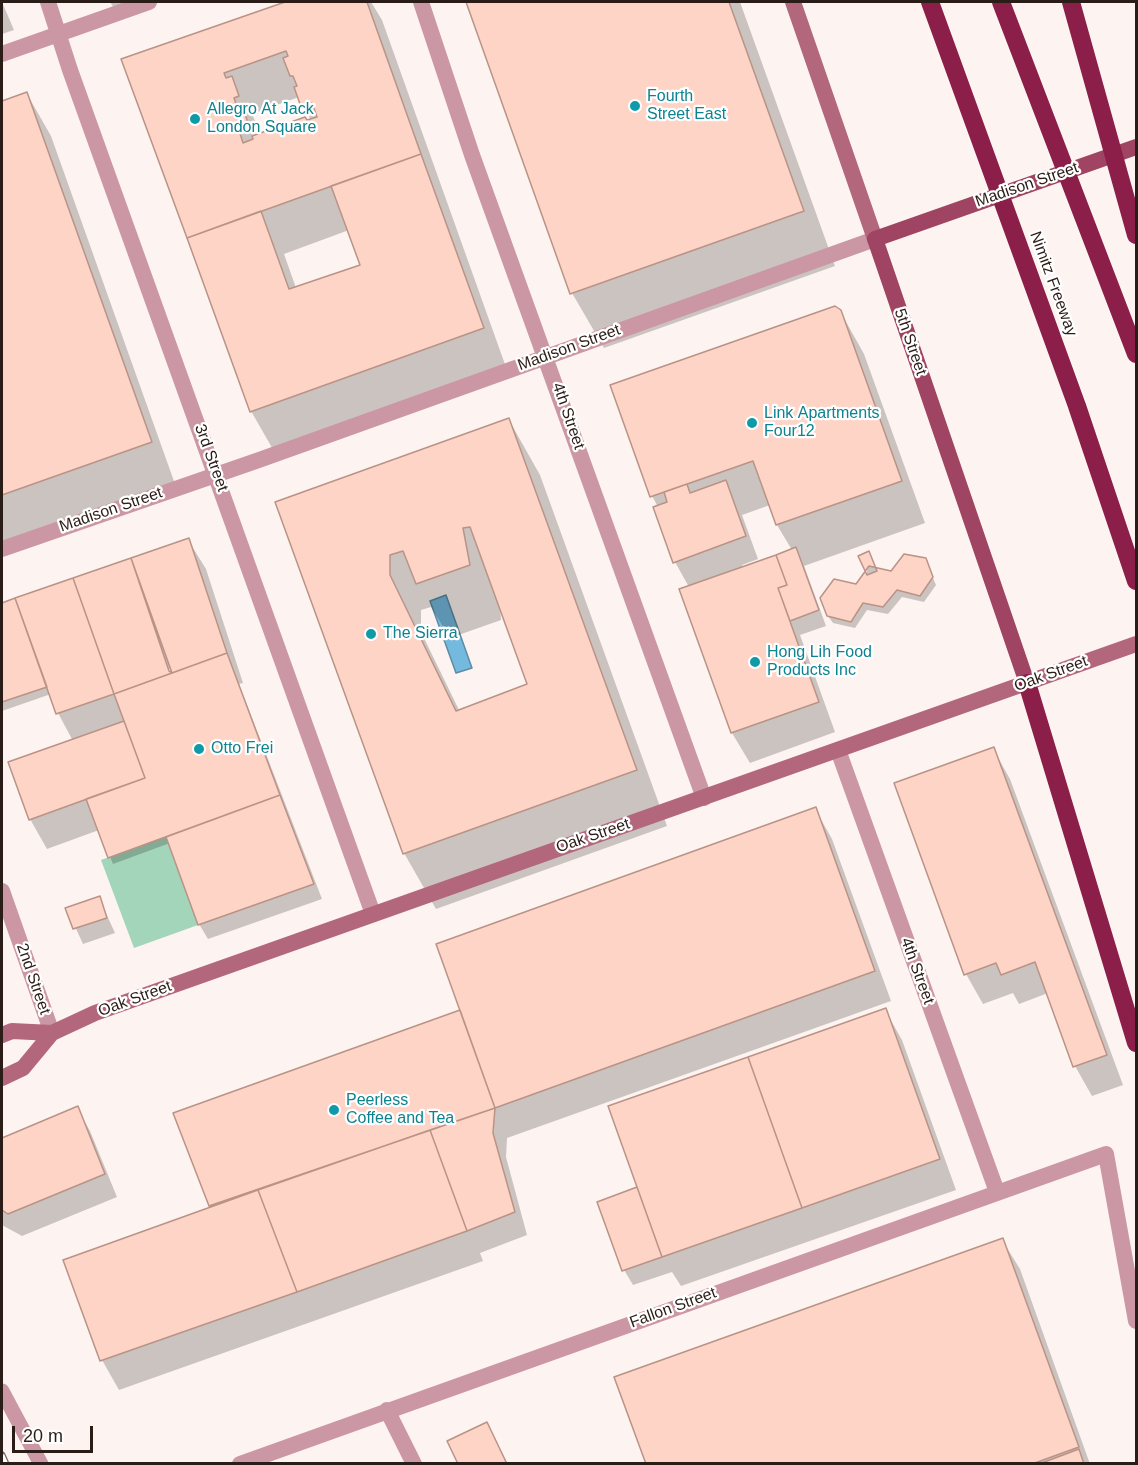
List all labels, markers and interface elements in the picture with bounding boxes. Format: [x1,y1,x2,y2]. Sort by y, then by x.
place label: Fourth Street East [647,87,726,125]
marker: Fourth Street East [628,99,642,113]
place label: Allegro At Jack London Square [207,100,316,138]
marker: Allegro At Jack London Square [188,112,202,126]
street label: Madison Street [973,158,1081,212]
street label: Nimitz Freeway [1025,229,1081,339]
street label: 5th Street [890,306,930,378]
street label: Madison Street [515,321,623,375]
street label: 4th Street [548,380,588,452]
place label: Link Apartments Four12 [764,404,880,442]
marker: Link Apartments Four12 [745,416,759,430]
street label: 3rd Street [190,422,232,494]
street label: Madison Street [57,483,165,537]
place label: The Sierra [383,624,458,644]
marker: The Sierra [364,627,378,641]
place label: Hong Lih Food Products Inc [767,643,872,681]
street label: Oak Street [1012,652,1090,696]
marker: Hong Lih Food Products Inc [748,655,762,669]
place label: Otto Frei [211,739,273,759]
marker: Otto Frei [192,742,206,756]
street label: Oak Street [554,814,632,858]
street label: 4th Street [896,935,938,1007]
street label: 2nd Street [12,941,54,1017]
street label: Oak Street [96,977,174,1021]
place label: Peerless Coffee and Tea [346,1091,454,1129]
marker: Peerless Coffee and Tea [327,1103,341,1117]
street label: Fallon Street [627,1283,719,1333]
scale bar [15,1414,96,1452]
text: 20 m [23,1426,63,1446]

